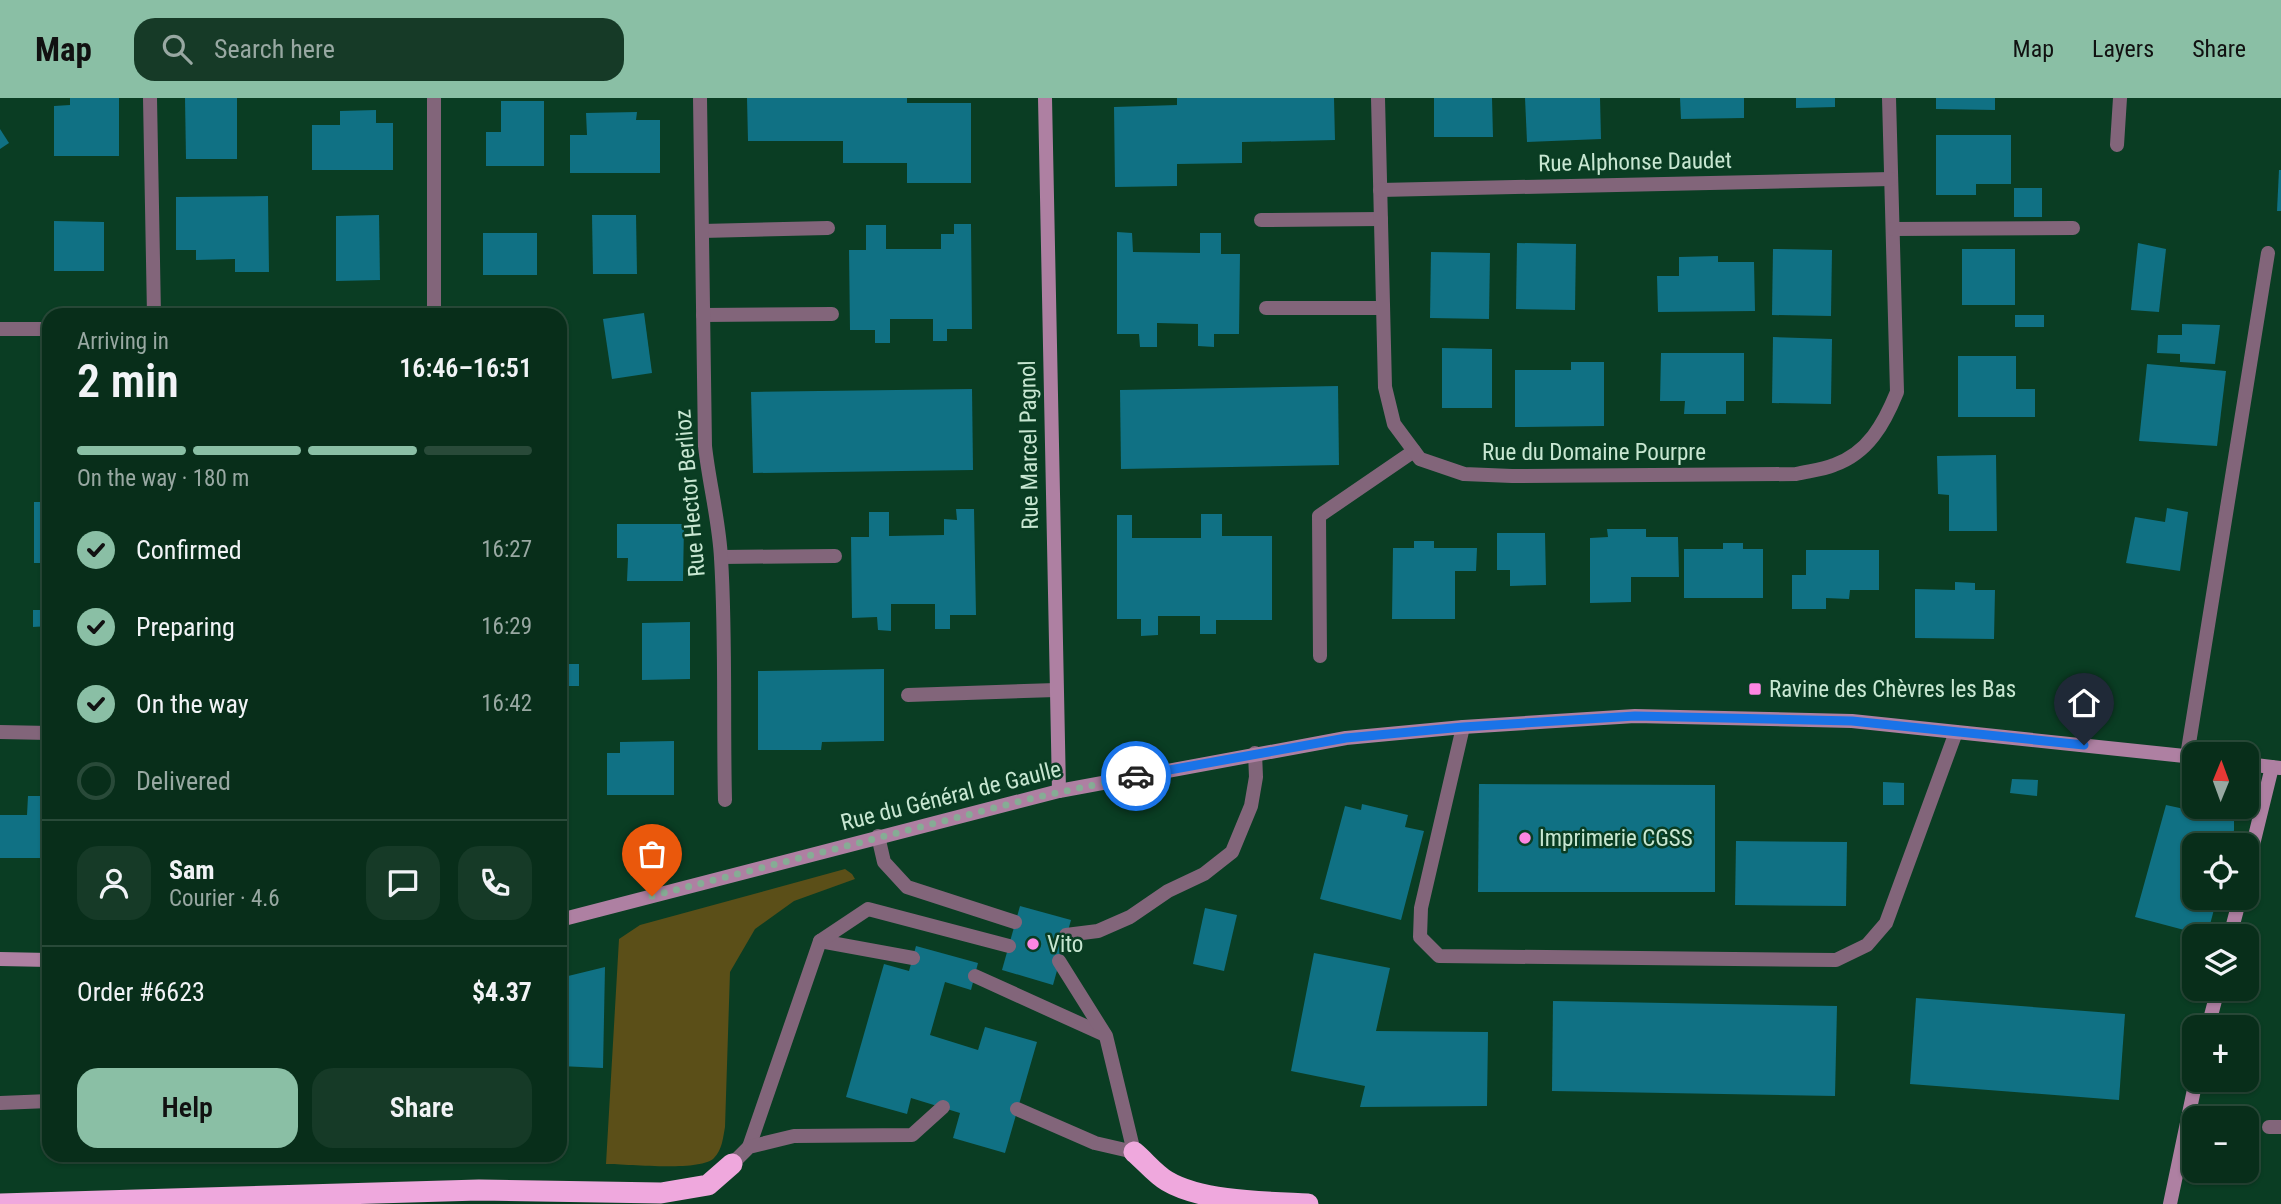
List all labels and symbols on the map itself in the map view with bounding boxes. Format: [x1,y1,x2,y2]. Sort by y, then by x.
street label: Rue Alphonse Daudet [1538,147,1732,177]
street label: Rue Marcel Pagnol [1014,360,1044,530]
street label: Rue Hector Berlioz [669,408,711,578]
street label: Rue du Domaine Pourpre [1482,439,1706,466]
pin [2054,673,2114,745]
place label: Ravine des Chèvres les Bas [1769,676,2016,703]
marker: Ravine des Chèvres les Bas [1747,681,1763,697]
courier [1101,741,1171,811]
north arrow [2182,742,2259,819]
street label: Rue du Général de Gaulle [838,756,1064,836]
pin [622,824,682,896]
place label: Imprimerie CGSS [1539,825,1693,852]
marker: Imprimerie CGSS [1517,830,1533,846]
place label: Vito [1047,931,1083,958]
marker: Vito [1025,936,1041,952]

